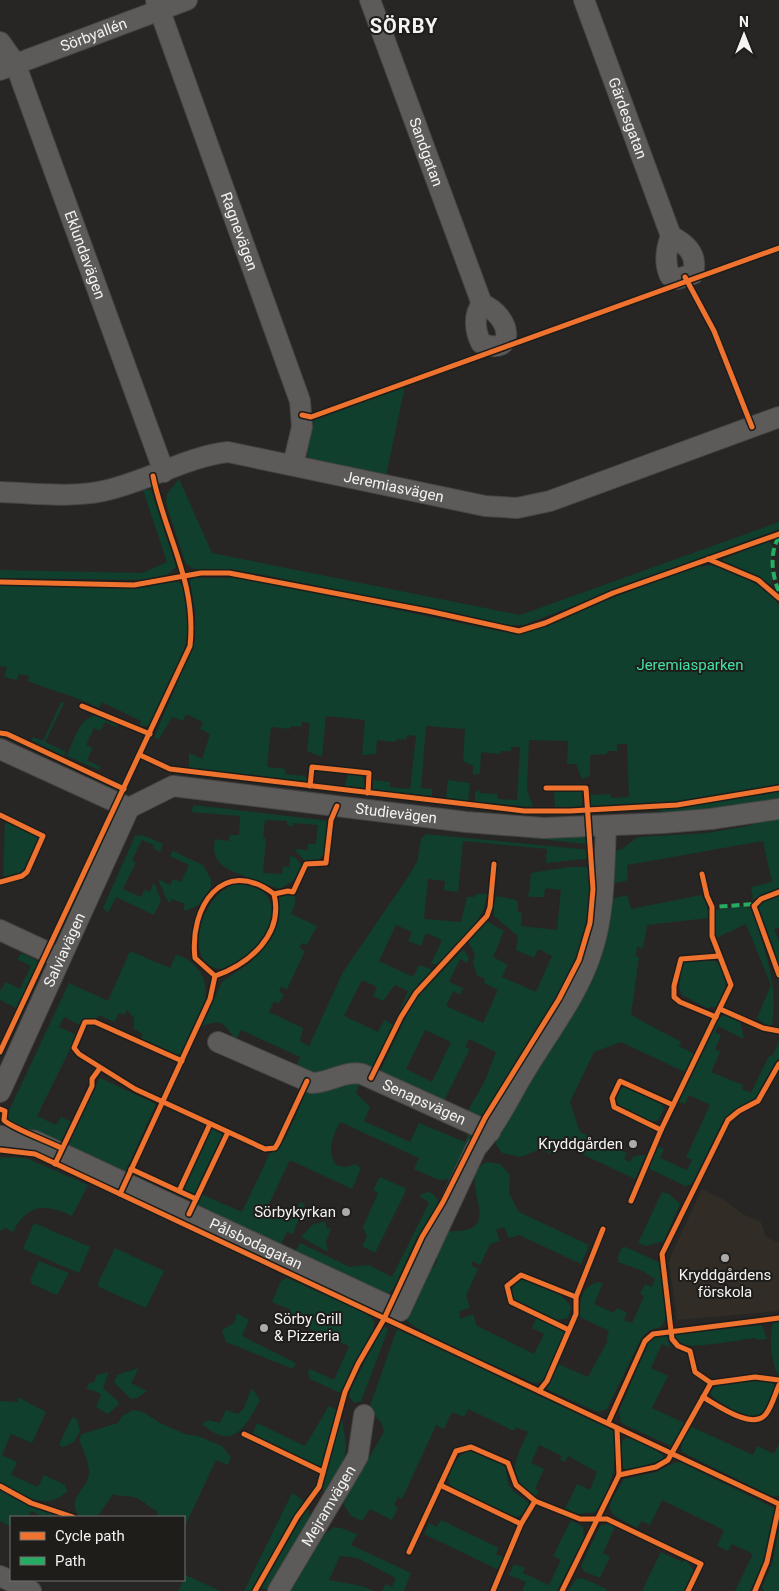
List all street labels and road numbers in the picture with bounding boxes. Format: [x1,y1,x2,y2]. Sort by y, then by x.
street label: Sörbyallén [58,14,129,56]
street label: Gärdesgatan [604,75,651,161]
street label: Sandgatan [405,115,447,189]
street label: Ragnevägen [217,190,261,273]
street label: Eklundavägen [61,208,109,302]
street label: Jeremiasvägen [342,468,446,506]
street label: Studievägen [354,799,438,827]
street label: Salviavägen [40,910,89,990]
street label: Senapsvägen [380,1075,469,1129]
street label: Pålsbodagatan [206,1214,305,1273]
street label: Mejramvägen [298,1462,360,1550]

